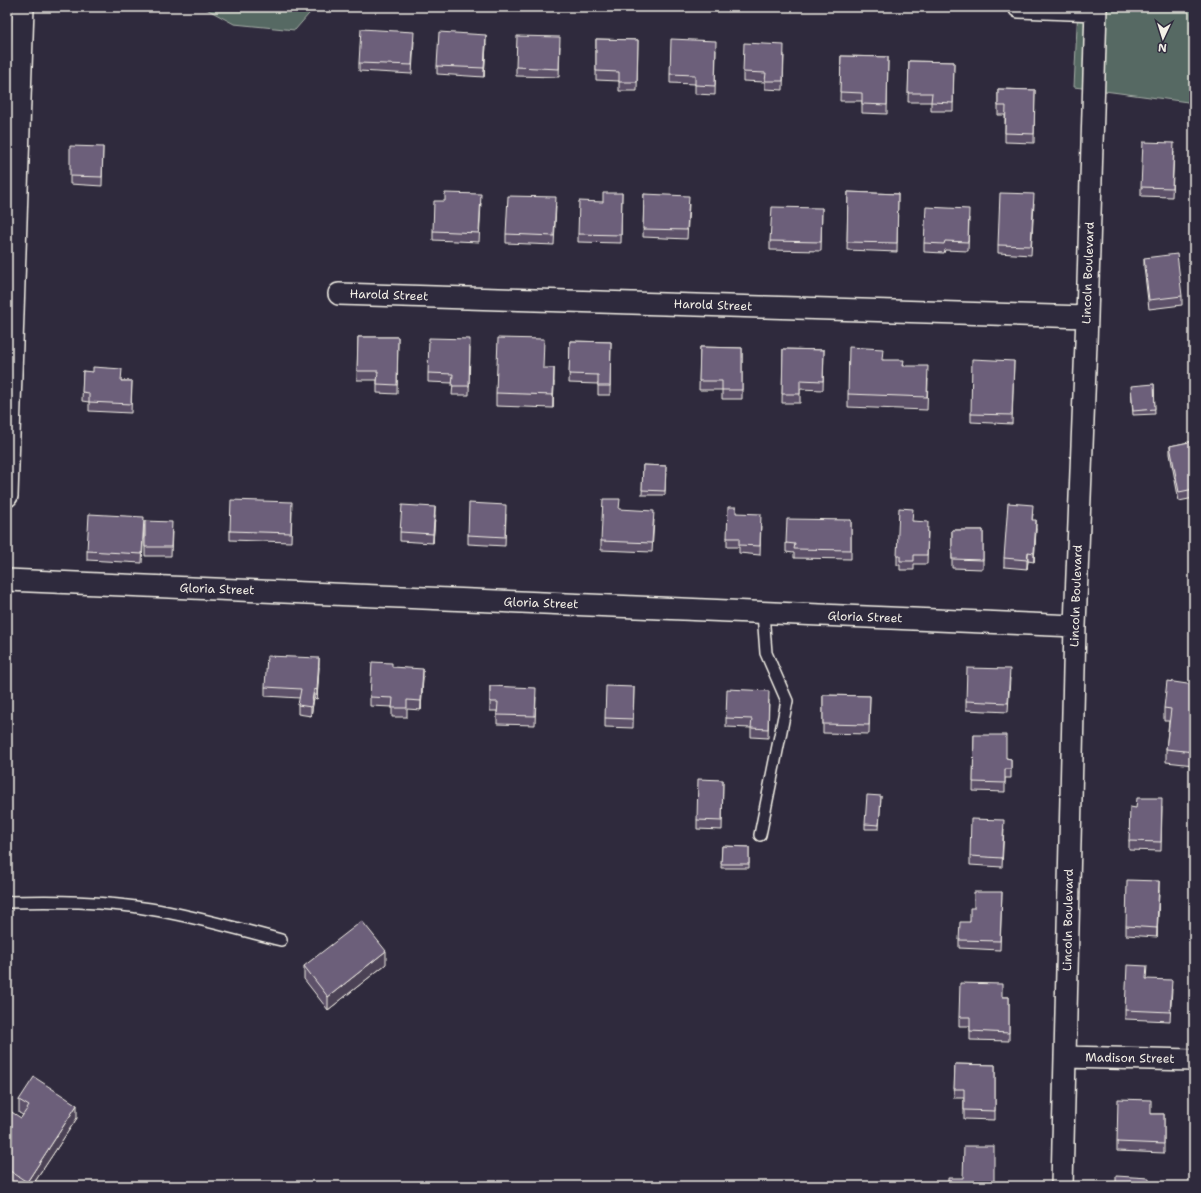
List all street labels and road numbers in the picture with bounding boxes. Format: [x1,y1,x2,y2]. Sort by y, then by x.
street label: Lincoln Boulevard [1078,221,1098,324]
street label: Harold Street [349,286,429,304]
street label: Harold Street [673,296,753,314]
street label: Lincoln Boulevard [1066,544,1086,647]
street label: Gloria Street [179,580,255,598]
street label: Gloria Street [503,594,579,612]
street label: Gloria Street [827,608,903,626]
street label: Lincoln Boulevard [1059,868,1077,971]
street label: Madison Street [1085,1049,1175,1067]

